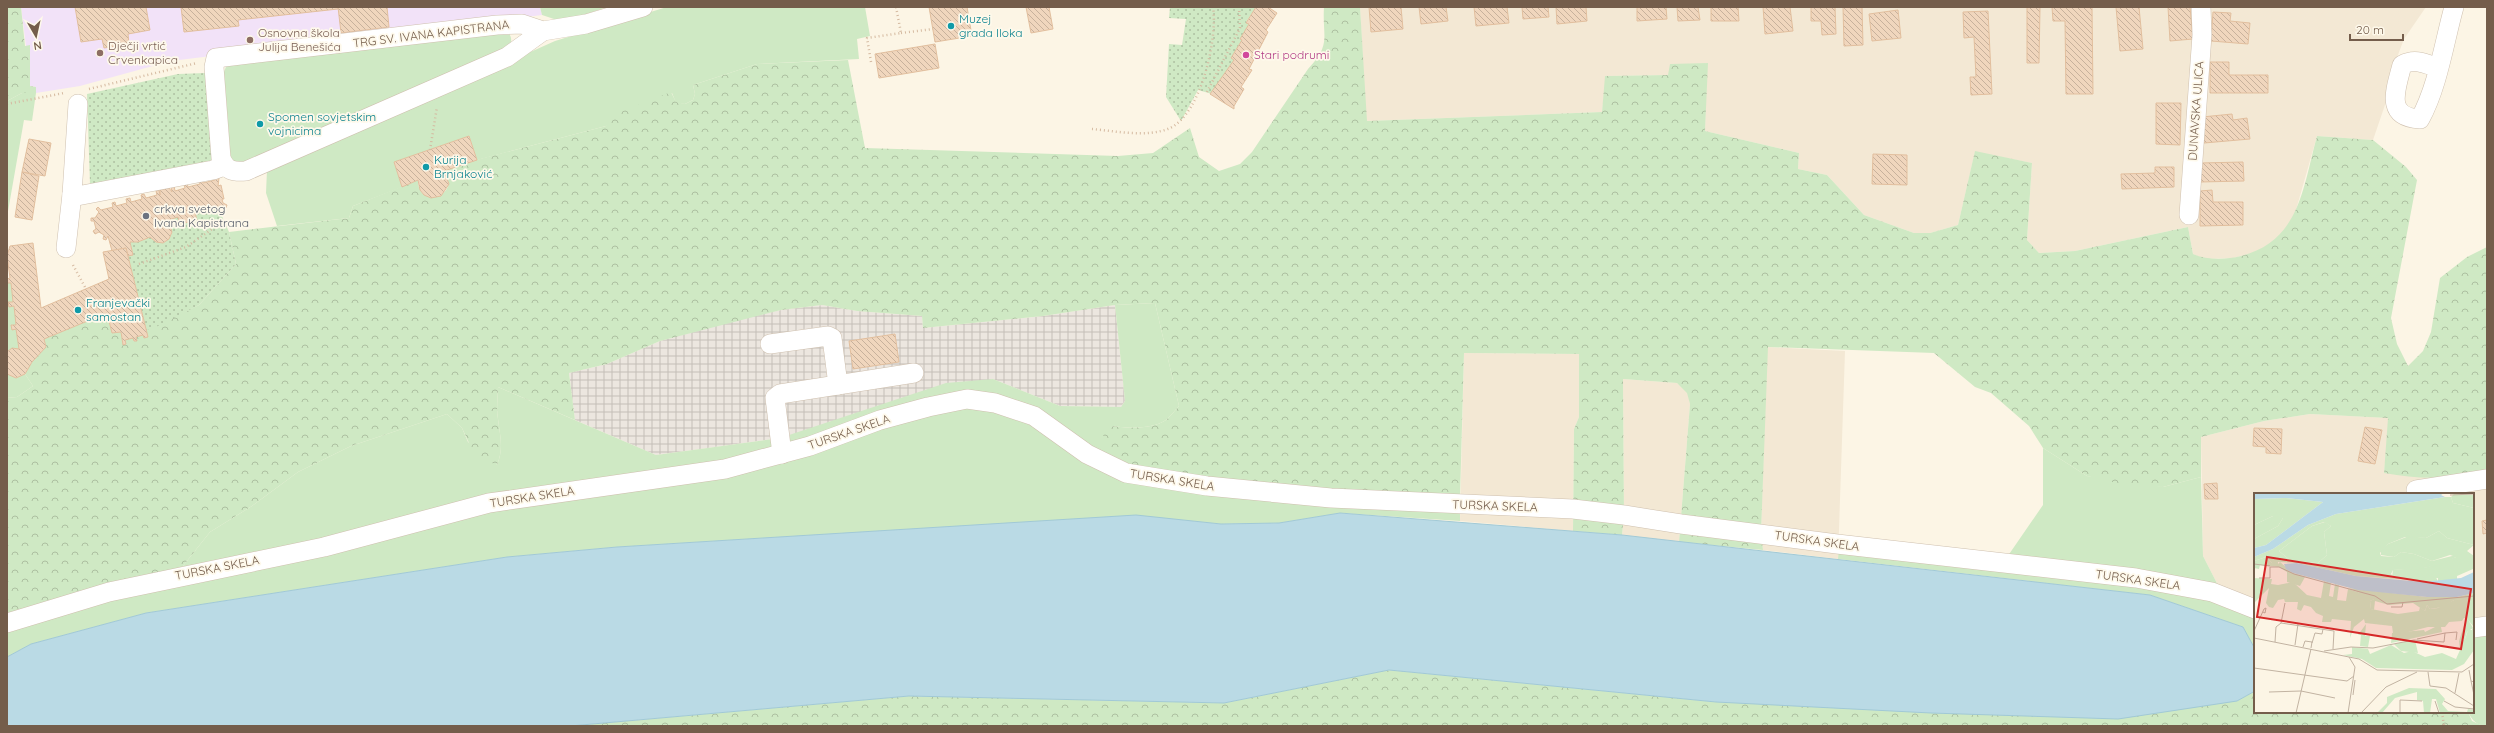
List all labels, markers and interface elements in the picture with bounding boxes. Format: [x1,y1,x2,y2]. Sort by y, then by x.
place label: Muzej grada Iloka [959,11,1023,40]
north arrow [16,16,56,56]
street label: TRG SV. IVANA KAPISTRANA [352,16,510,51]
scale bar [2350,16,2403,42]
marker: Muzej grada Iloka [946,21,956,31]
text: 20 m [2356,22,2384,37]
place label: Osnovna škola Julija Benešića [258,25,341,54]
marker: Osnovna škola Julija Benešića [245,35,255,45]
text: N [32,38,43,53]
place label: Dječji vrtić Crvenkapica [108,38,178,67]
place label: Stari podrumi [1254,47,1329,62]
marker: Dječji vrtić Crvenkapica [95,48,105,58]
marker: Stari podrumi [1241,50,1251,60]
street label: DUNAVSKA ULICA [2185,60,2206,161]
place label: Spomen sovjetskim vojnicima [268,109,376,138]
marker: Spomen sovjetskim vojnicima [255,119,265,129]
place label: Kurija Brnjaković [434,152,492,181]
marker: Kurija Brnjaković [421,162,431,172]
place label: crkva svetog Ivana Kapistrana [154,201,249,230]
marker: crkva svetog Ivana Kapistrana [141,211,151,221]
place label: Franjevački samostan [86,295,150,324]
marker: Franjevački samostan [73,305,83,315]
street label: TURSKA SKELA [806,410,892,453]
street label: TURSKA SKELA [1129,465,1216,494]
street label: TURSKA SKELA [489,482,576,511]
inset map [2254,493,2474,713]
street label: TURSKA SKELA [1452,497,1538,514]
street label: TURSKA SKELA [1774,527,1861,554]
street label: TURSKA SKELA [173,552,261,583]
street label: TURSKA SKELA [2095,566,2182,593]

